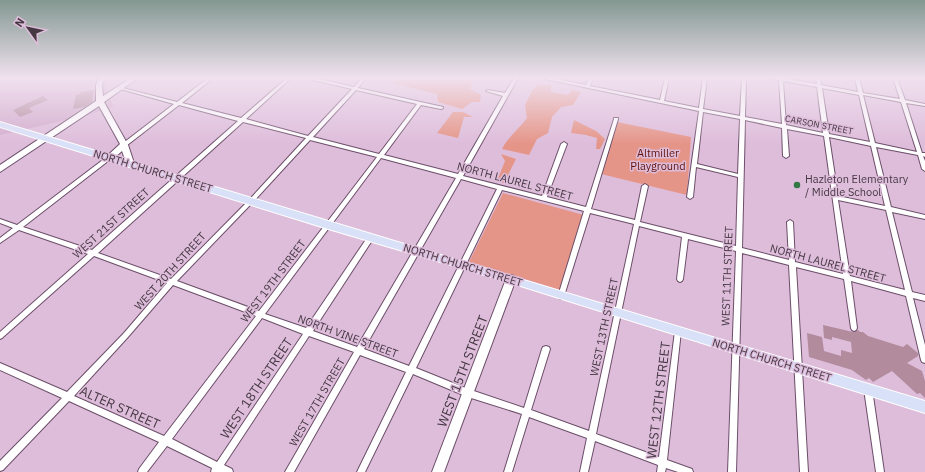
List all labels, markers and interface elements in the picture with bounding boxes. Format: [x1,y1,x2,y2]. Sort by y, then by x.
north arrow [8,8,48,48]
text: N [12,15,28,30]
street label: CARSON STREET [784,113,854,136]
street label: NORTH CHURCH STREET [92,146,215,196]
park label: Altmiller Playground [630,146,686,173]
street label: NORTH LAUREL STREET [456,159,575,203]
place label: Hazleton Elementary / Middle School [805,172,909,199]
marker: Hazleton Elementary / Middle School [792,180,802,190]
street label: WEST 21ST STREET [70,184,153,261]
street label: WEST 11TH STREET [718,225,736,326]
street label: WEST 20TH STREET [131,229,209,313]
street label: WEST 19TH STREET [237,236,309,325]
street label: NORTH CHURCH STREET [402,240,525,290]
street label: NORTH LAUREL STREET [769,241,888,285]
street label: WEST 13TH STREET [587,276,621,377]
street label: NORTH VINE STREET [296,311,401,361]
street label: WEST 15TH STREET [433,312,492,429]
street label: WEST 18TH STREET [216,334,297,442]
street label: NORTH CHURCH STREET [711,335,834,385]
street label: WEST 12TH STREET [643,340,674,460]
street label: WEST 17TH STREET [286,355,348,449]
street label: ALTER STREET [77,382,163,433]

